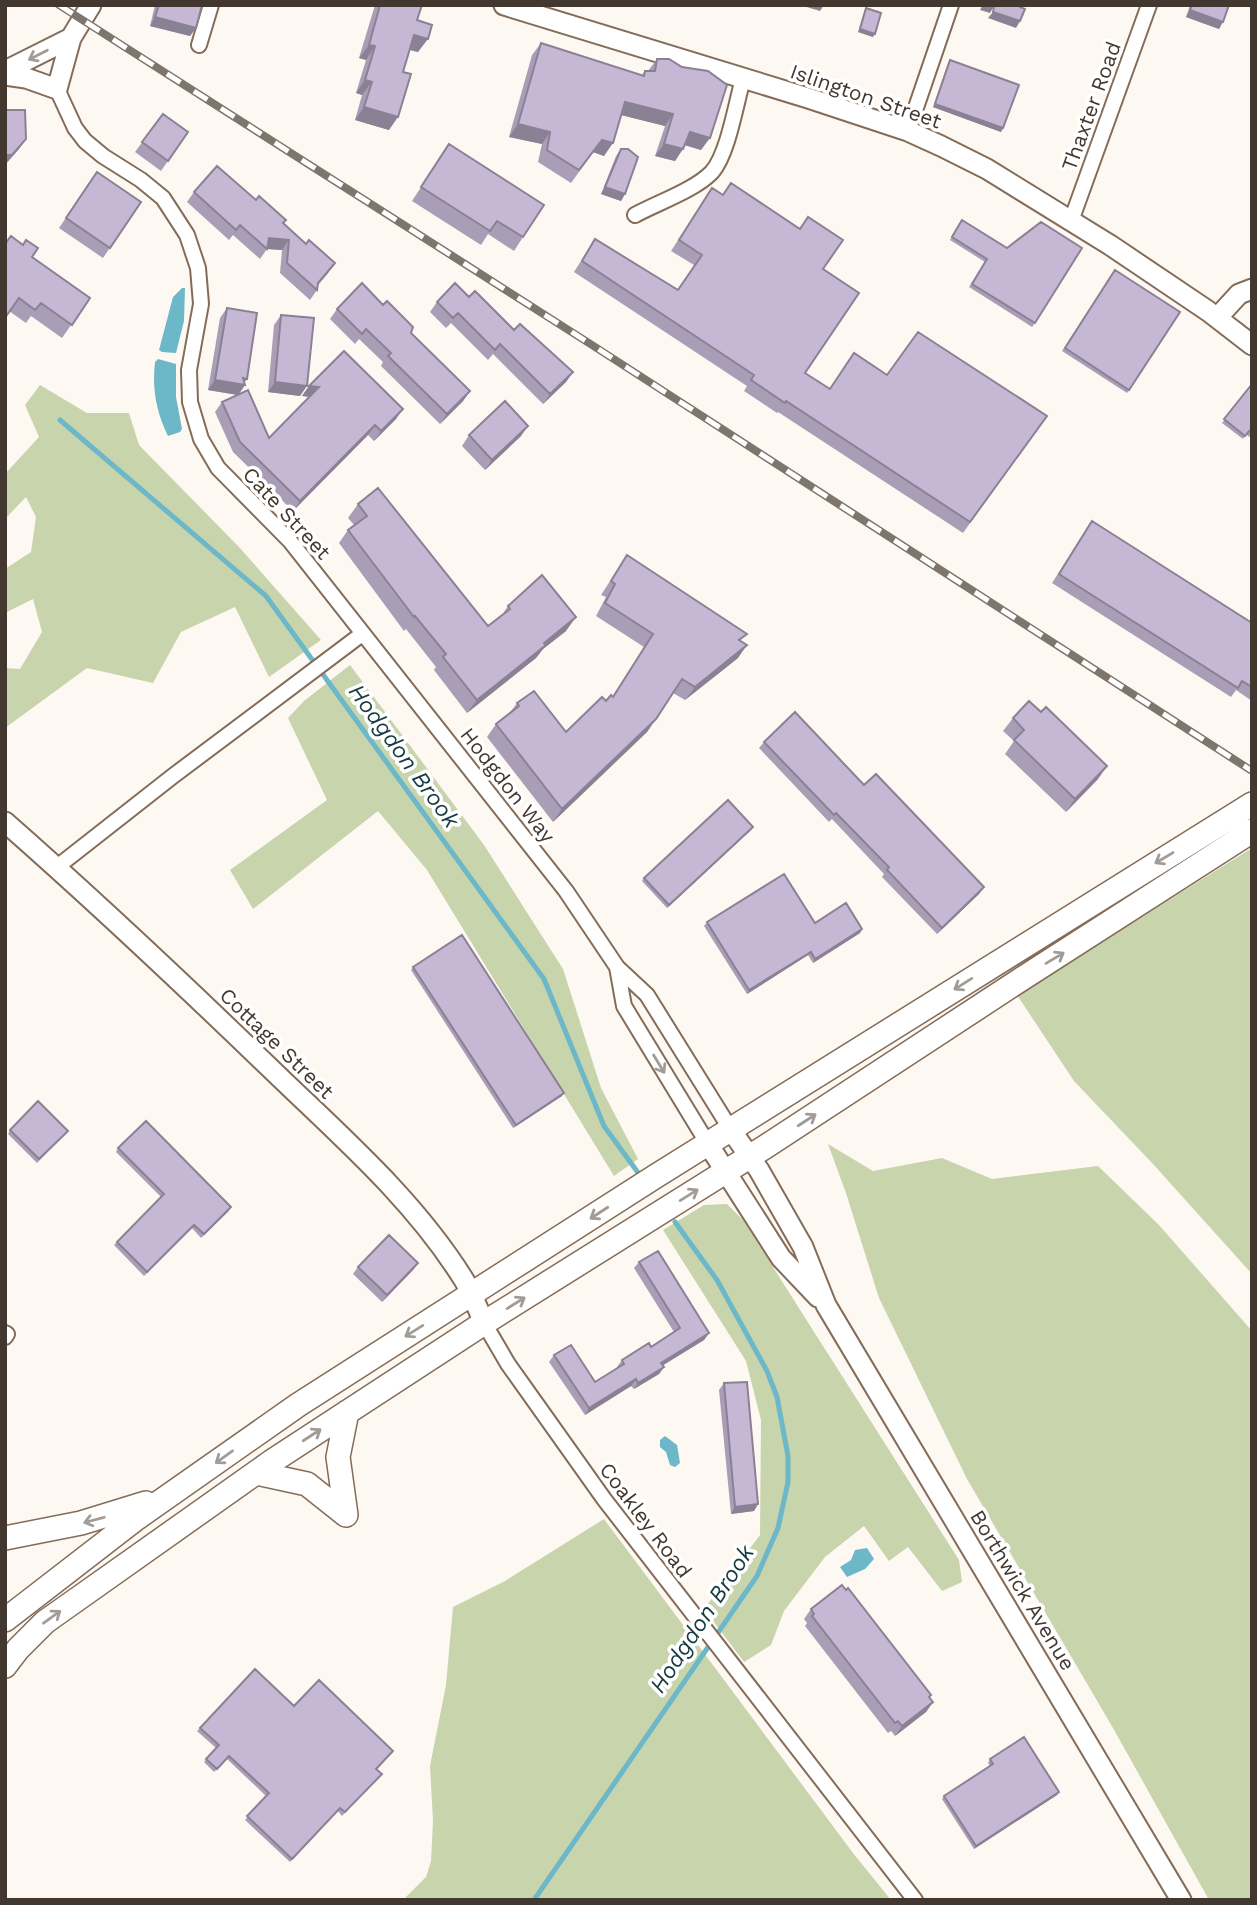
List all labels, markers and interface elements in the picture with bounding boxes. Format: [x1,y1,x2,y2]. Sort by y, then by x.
street label: Thaxter Road [1056,38,1126,174]
one-way arrow [28,48,49,62]
street label: Islington Street [787,58,945,134]
street label: Cate Street [238,462,336,565]
water label: Hodgdon Brook [343,679,466,834]
street label: Hodgdon Way [455,723,561,848]
one-way arrow [1154,851,1174,865]
one-way arrow [1044,951,1064,965]
one-way arrow [954,978,974,992]
street label: Cottage Street [215,982,339,1104]
one-way arrow [652,1054,666,1074]
one-way arrow [797,1113,817,1127]
one-way arrow [678,1188,698,1202]
one-way arrow [590,1206,609,1220]
one-way arrow [505,1296,525,1310]
one-way arrow [405,1323,424,1338]
one-way arrow [302,1428,322,1442]
one-way arrow [215,1449,234,1464]
street label: Coakley Road [595,1458,697,1582]
street label: Borthwick Avenue [965,1505,1081,1675]
one-way arrow [83,1514,105,1527]
water label: Hodgdon Brook [644,1539,761,1698]
one-way arrow [43,1610,62,1625]

